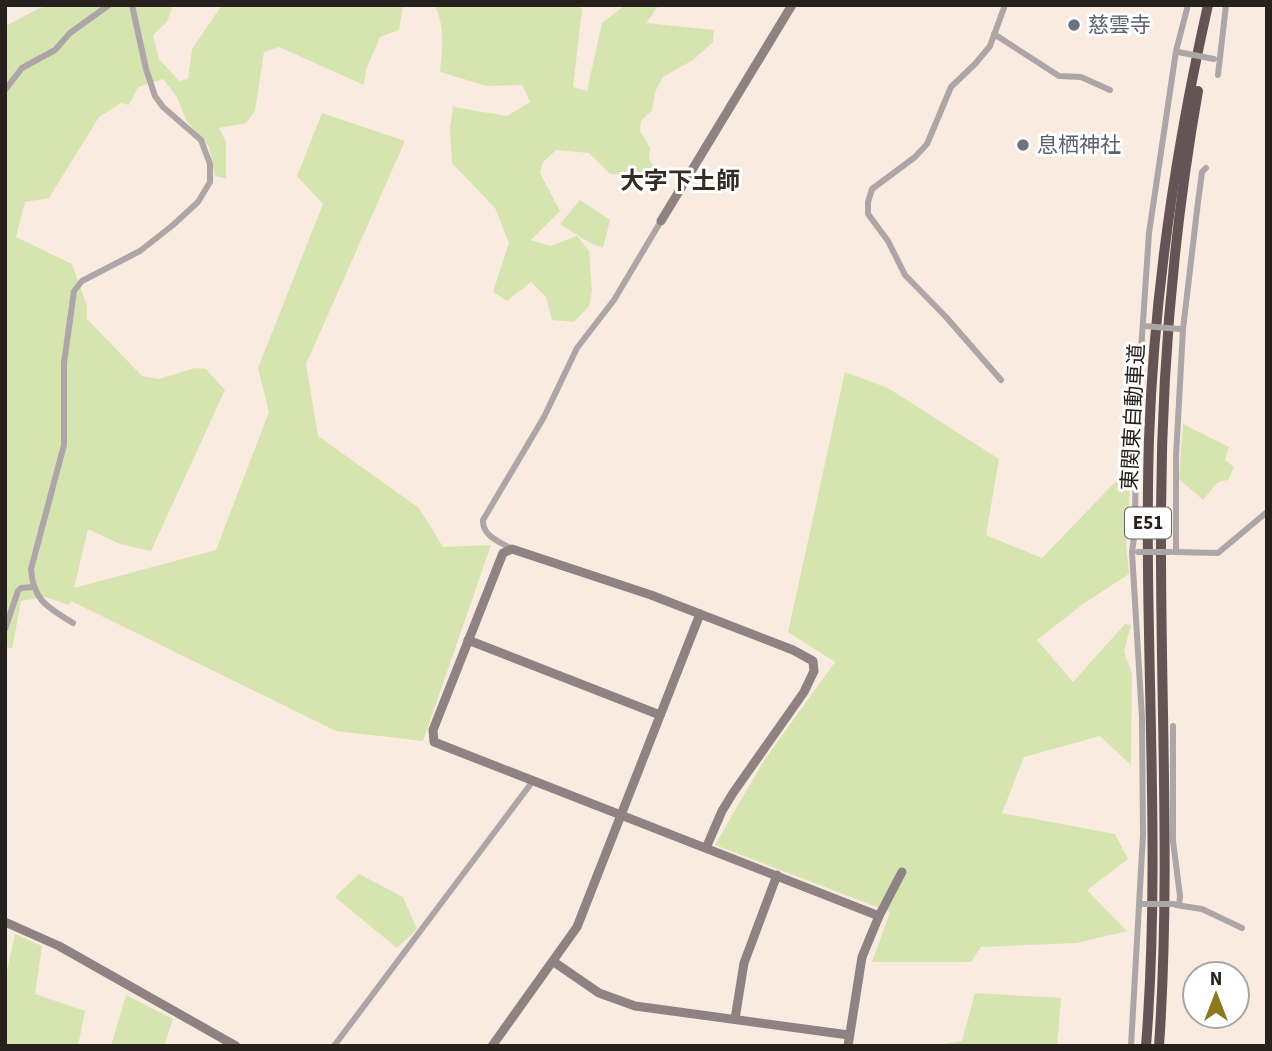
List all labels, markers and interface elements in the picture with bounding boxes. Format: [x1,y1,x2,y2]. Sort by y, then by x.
place label: 慈雲寺 [1088,10,1151,40]
marker: 慈雲寺 [1066,17,1082,33]
place label: 息栖神社 [1037,130,1121,160]
marker: 息栖神社 [1015,137,1031,153]
district label: 大字下土師 [620,164,740,199]
street label: 東関東自動車道 [1114,343,1152,491]
road number: E51 [1125,508,1171,538]
north arrow [1181,960,1251,1030]
text: N [1210,966,1222,993]

